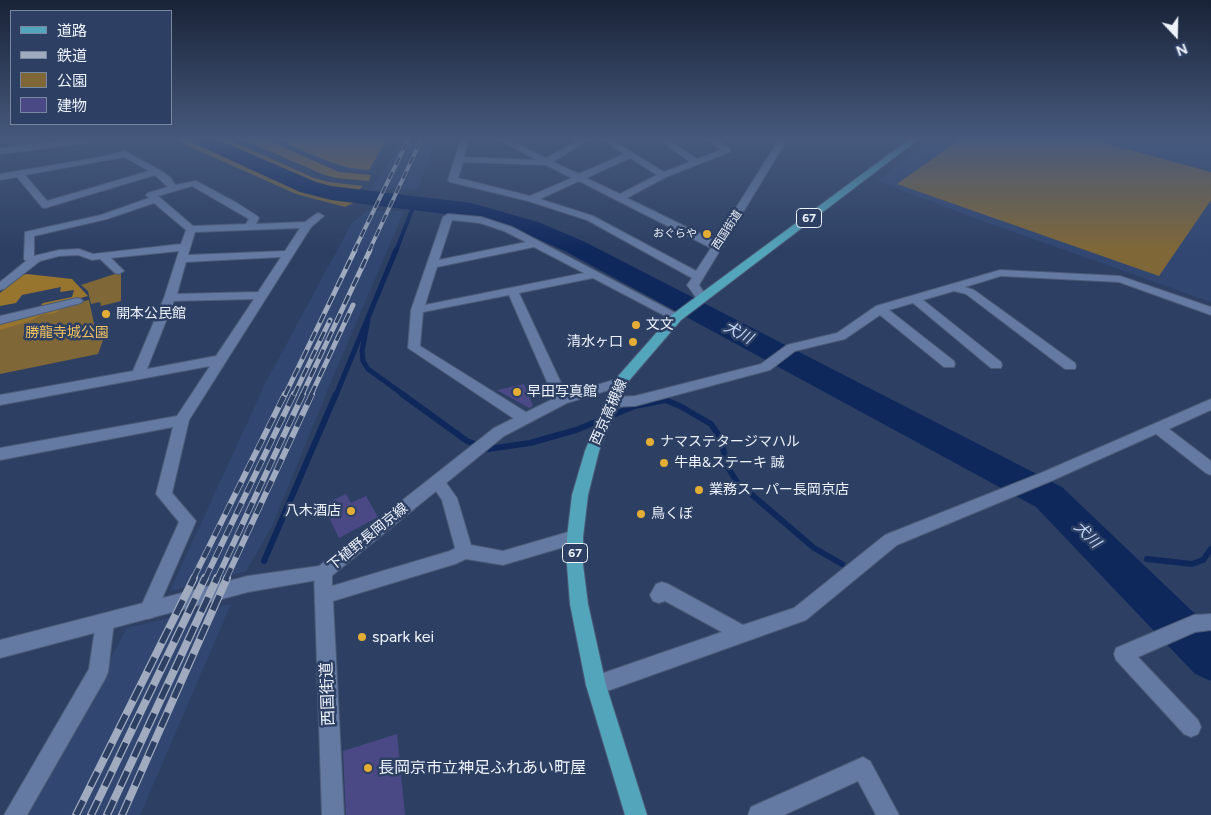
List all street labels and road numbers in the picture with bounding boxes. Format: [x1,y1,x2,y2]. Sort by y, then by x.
street label: 西国街道 [709,208,745,252]
road number: 67 [796,208,822,228]
street label: 西京高槻線 [587,377,631,447]
street label: 下植野長岡京線 [325,500,411,574]
road number: 67 [562,544,588,562]
street label: 西国街道 [317,662,339,726]

